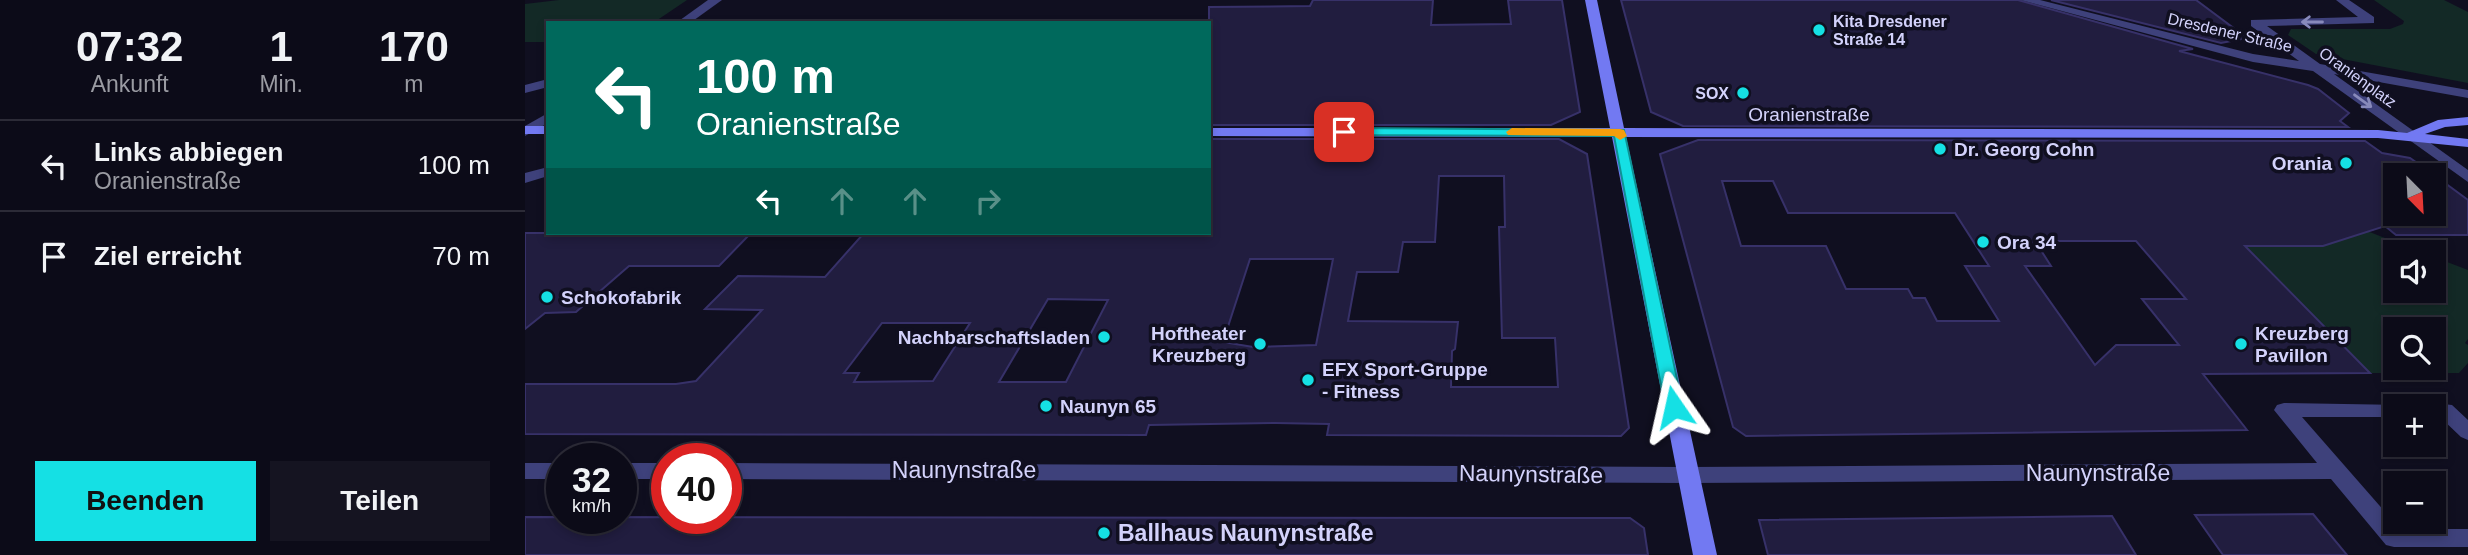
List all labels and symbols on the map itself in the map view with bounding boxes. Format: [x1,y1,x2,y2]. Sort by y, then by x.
street label: Dresdener Straße [2166,10,2294,55]
place label: Kita Dresdener Straße 14 [1833,13,1947,48]
one-way arrow [2301,15,2324,29]
marker: Kita Dresdener Straße 14 [1811,22,1827,38]
street label: Oranienplatz [2316,44,2399,111]
place label: SOX [1695,85,1729,102]
marker: SOX [1735,85,1751,101]
one-way arrow [2353,94,2372,108]
pin [1314,102,1374,162]
street label: Oranienstraße [1748,104,1870,125]
place label: Dr. Georg Cohn [1954,139,2094,160]
marker: Dr. Georg Cohn [1932,141,1948,157]
place label: Orania [2272,153,2332,174]
marker: Orania [2338,155,2354,171]
north arrow [2383,163,2447,226]
place label: Ora 34 [1997,232,2057,253]
marker: Ora 34 [1975,234,1991,250]
place label: Schokofabrik [561,287,682,308]
marker: Schokofabrik [539,289,555,305]
place label: Hoftheater Kreuzberg [1151,323,1247,366]
place label: Kreuzberg Pavillon [2255,323,2349,366]
place label: Nachbarschaftsladen [898,327,1090,348]
marker: Nachbarschaftsladen [1096,329,1112,345]
marker: Hoftheater Kreuzberg [1252,336,1268,352]
marker: Kreuzberg Pavillon [2233,336,2249,352]
place label: EFX Sport-Gruppe - Fitness [1322,359,1488,402]
position arrow [1637,370,1711,444]
marker: EFX Sport-Gruppe - Fitness [1300,372,1316,388]
place label: Naunyn 65 [1060,396,1157,417]
marker: Naunyn 65 [1038,398,1054,414]
speed limit sign: 40 [651,443,742,534]
street label: Naunynstraße [892,457,1036,483]
street label: Naunynstraße [1459,460,1603,488]
street label: Naunynstraße [2026,460,2170,486]
place label: Ballhaus Naunynstraße [1118,520,1374,546]
marker: Ballhaus Naunynstraße [1096,525,1112,541]

